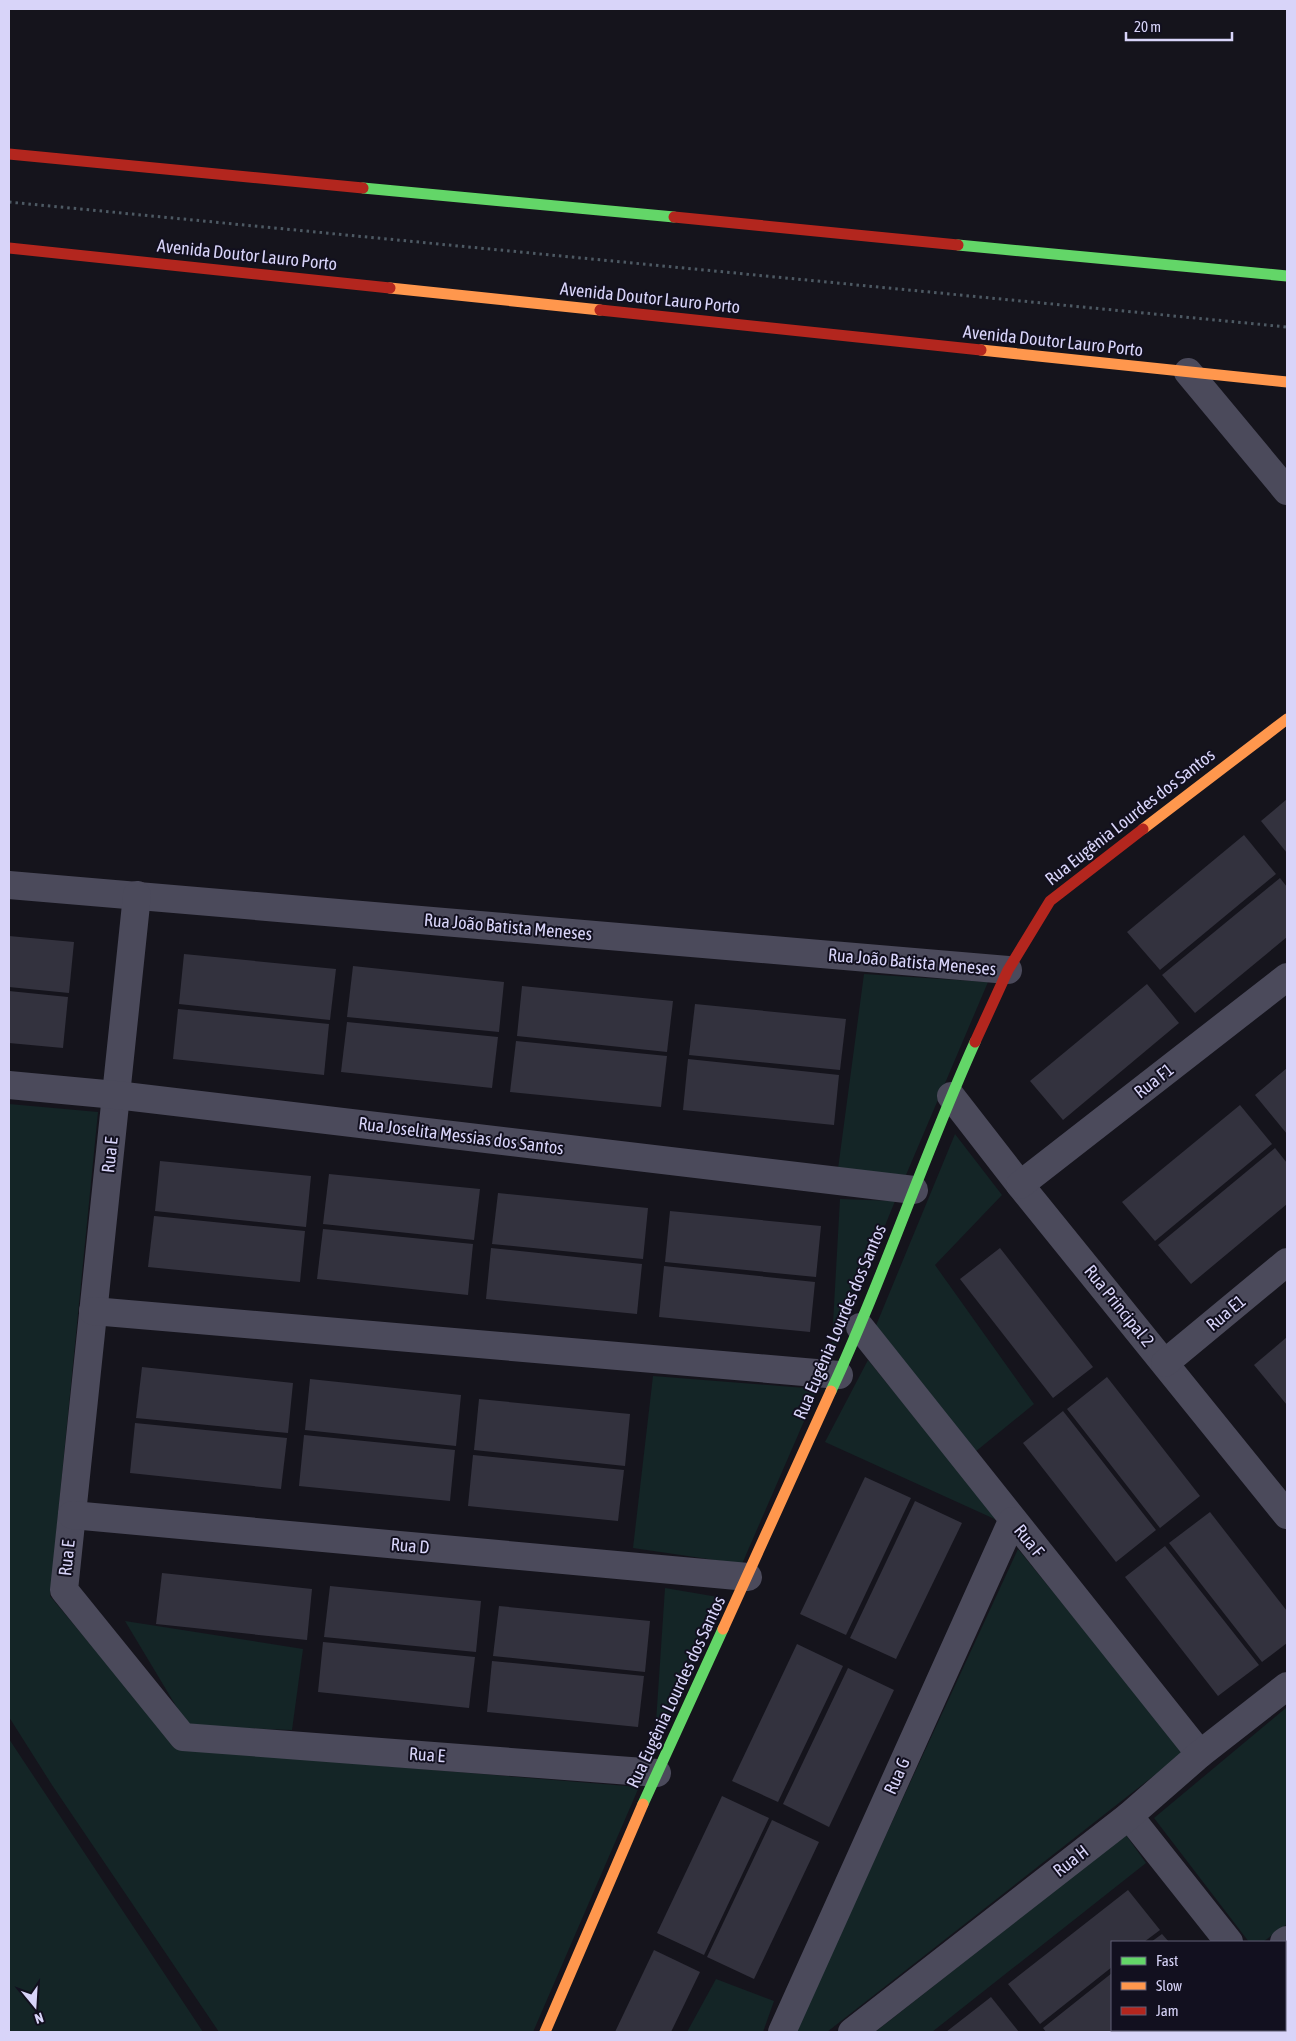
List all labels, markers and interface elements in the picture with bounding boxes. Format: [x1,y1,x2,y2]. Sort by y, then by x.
scale bar [1126,10,1232,42]
text: 20 m [1134,18,1161,35]
street label: Avenida Doutor Lauro Porto [156,235,338,274]
street label: Avenida Doutor Lauro Porto [559,278,741,317]
street label: Avenida Doutor Lauro Porto [962,321,1144,360]
street label: Rua Eugênia Lourdes dos Santos [1041,744,1219,889]
street label: Rua João Batista Meneses [423,909,593,944]
street label: Rua João Batista Meneses [827,944,997,979]
street label: Rua F1 [1130,1059,1178,1103]
street label: Rua Joselita Messias dos Santos [357,1112,565,1159]
street label: Rua E [97,1136,122,1174]
street label: Rua Eugênia Lourdes dos Santos [789,1221,890,1422]
street label: Rua Principal 2 [1080,1261,1159,1351]
street label: Rua E1 [1202,1290,1250,1335]
street label: Rua F [1010,1520,1049,1562]
street label: Rua D [390,1533,430,1558]
street label: Rua E [54,1539,79,1577]
street label: Rua Eugênia Lourdes dos Santos [622,1592,729,1791]
street label: Rua E [408,1743,446,1766]
street label: Rua G [879,1754,914,1797]
street label: Rua H [1049,1840,1093,1881]
legend [1111,1941,1286,2031]
text: Fast [1156,1952,1178,1969]
text: Slow [1156,1977,1182,1994]
north arrow [10,1981,60,2031]
text: Jam [1156,2002,1179,2019]
text: N [33,2009,45,2027]

